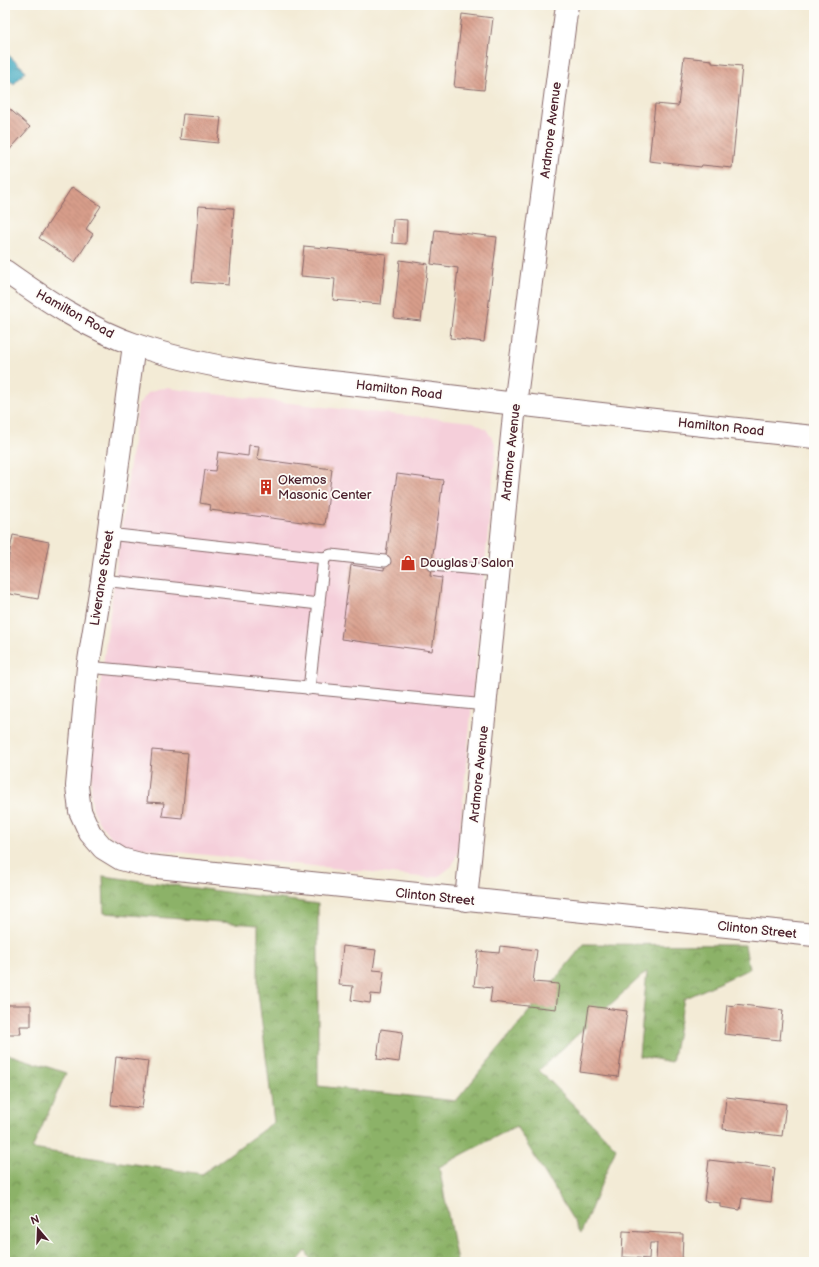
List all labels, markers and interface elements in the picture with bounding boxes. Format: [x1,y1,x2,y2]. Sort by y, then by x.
street label: Ardmore Avenue [537,80,565,179]
street label: Hamilton Road [33,286,117,342]
street label: Hamilton Road [355,377,443,403]
street label: Ardmore Avenue [498,403,524,501]
street label: Hamilton Road [677,415,765,439]
place label: Okemos Masonic Center [278,472,372,503]
building icon: Okemos Masonic Center [257,478,275,496]
street label: Liverance Street [87,529,117,627]
shop icon: Douglas J Salon [399,554,417,572]
place label: Douglas J Salon [420,555,514,571]
street label: Ardmore Avenue [466,725,492,823]
street label: Clinton Street [394,885,476,909]
street label: Clinton Street [716,918,798,942]
north arrow [18,1209,58,1249]
text: N [29,1213,41,1228]

